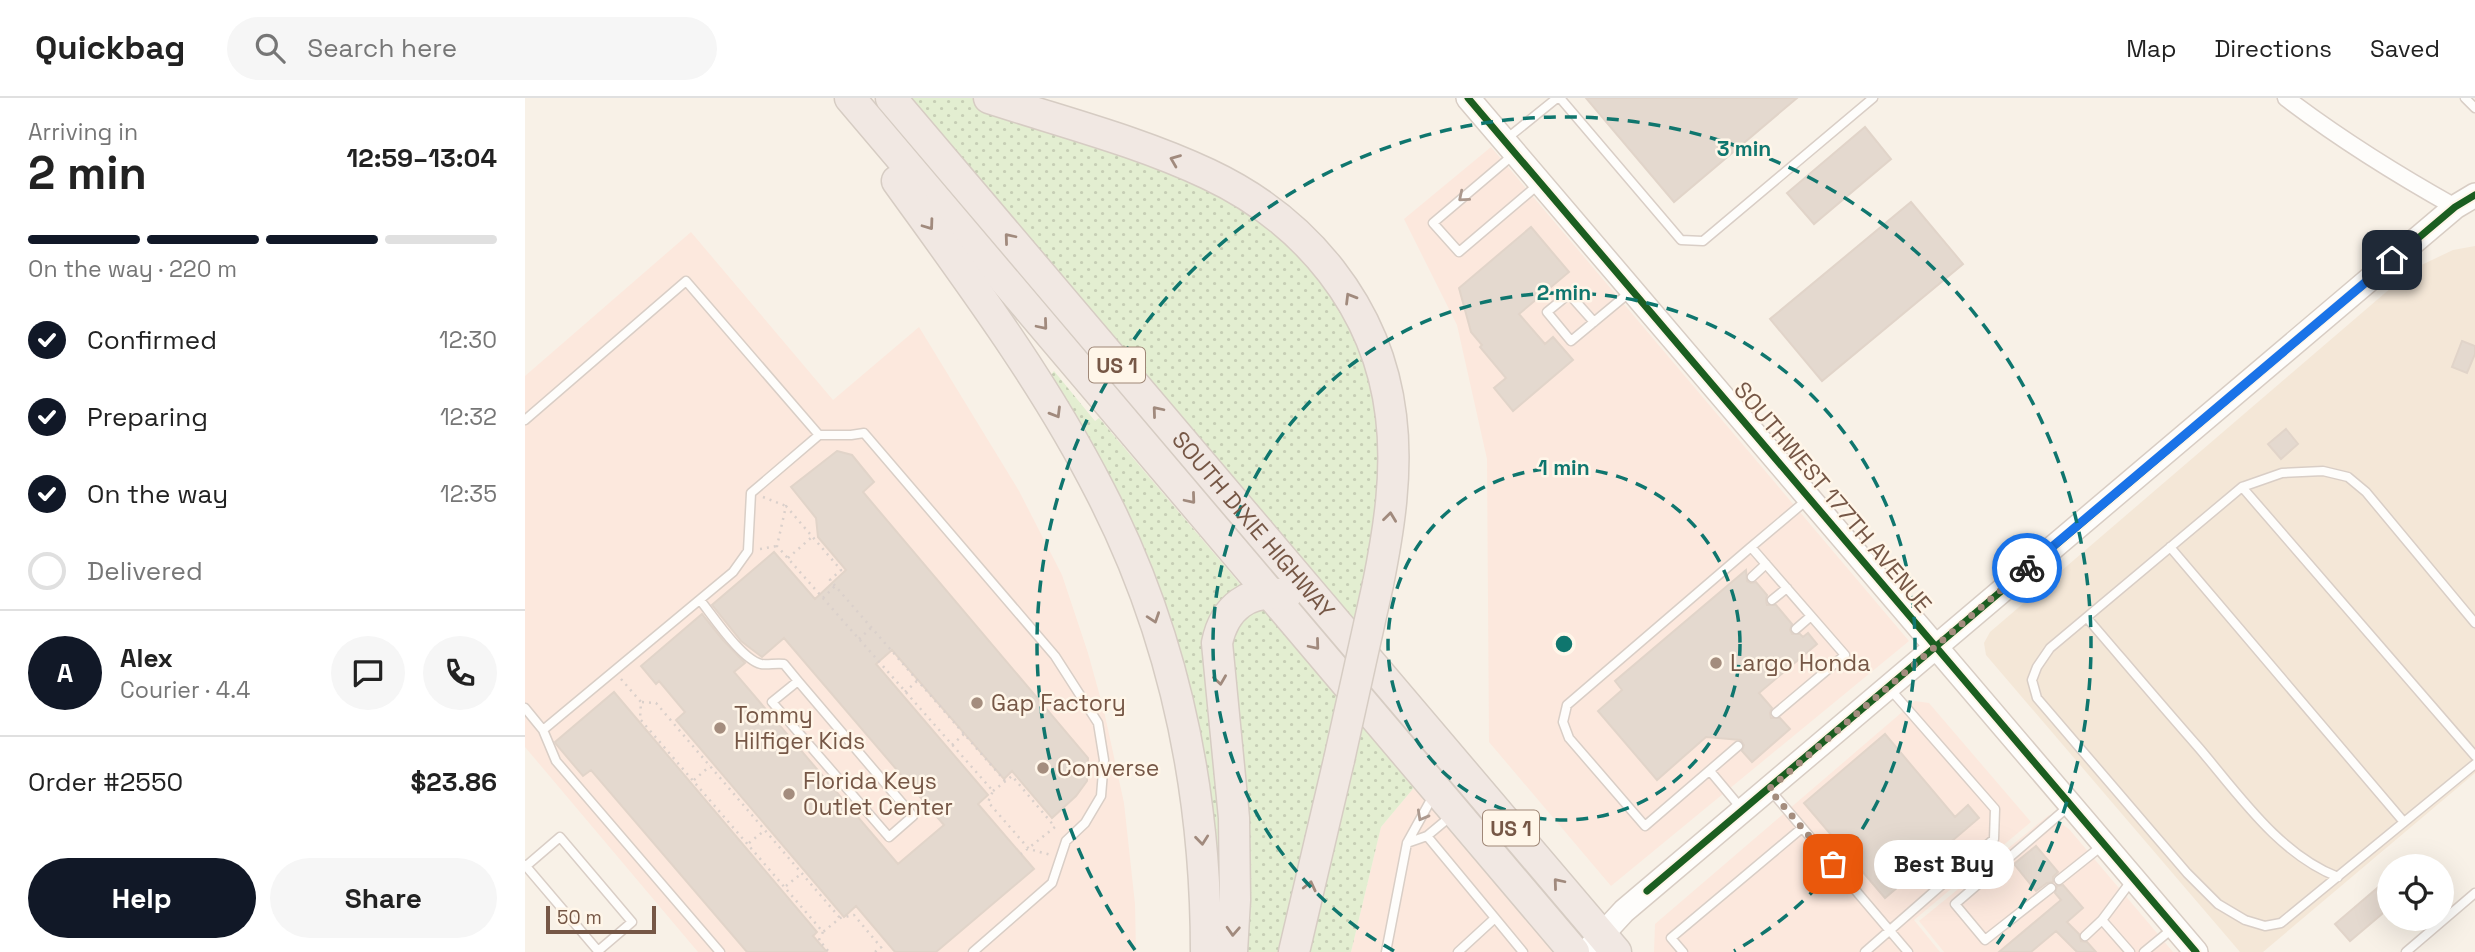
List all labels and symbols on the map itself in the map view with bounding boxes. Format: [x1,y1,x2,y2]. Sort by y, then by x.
text: 3 min [1717,135,1771,162]
one-way arrow [1170,154,1182,168]
one-way arrow [1458,189,1471,201]
one-way arrow [921,217,933,230]
pin [2362,230,2422,290]
one-way arrow [1005,233,1018,245]
text: 2 min [1537,279,1591,306]
one-way arrow [1346,292,1359,305]
one-way arrow [1035,317,1047,330]
road number: US 1 [1089,348,1145,382]
street label: SOUTHWEST 177TH AVENUE [1727,375,1939,619]
one-way arrow [1048,405,1061,418]
one-way arrow [1153,406,1165,419]
street label: SOUTH DIXIE HIGHWAY [1165,425,1341,625]
text: 1 min [1538,454,1590,481]
one-way arrow [1182,491,1195,503]
one-way arrow [1382,511,1397,523]
courier [1992,533,2062,603]
one-way arrow [1146,611,1160,624]
centre of rings [1552,632,1576,656]
one-way arrow [1307,637,1319,650]
place label: Largo Honda [1730,648,1870,678]
marker: Largo Honda [1708,655,1724,671]
one-way arrow [1212,674,1227,686]
place label: Gap Factory [991,688,1126,718]
marker: Gap Factory [969,695,985,711]
place label: Tommy Hilfiger Kids [734,700,865,756]
marker: Tommy Hilfiger Kids [712,720,728,736]
place label: Converse [1057,753,1159,783]
marker: Converse [1035,760,1051,776]
place label: Florida Keys Outlet Center [803,766,953,822]
marker: Florida Keys Outlet Center [781,786,797,802]
one-way arrow [1417,809,1430,822]
road number: US 1 [1483,810,1539,846]
one-way arrow [1194,834,1209,846]
pin [1803,834,1863,894]
callout: Best Buy [1875,840,2015,888]
one-way arrow [1553,879,1566,891]
one-way arrow [1301,880,1316,892]
scale bar [546,903,656,935]
one-way arrow [1226,926,1241,937]

